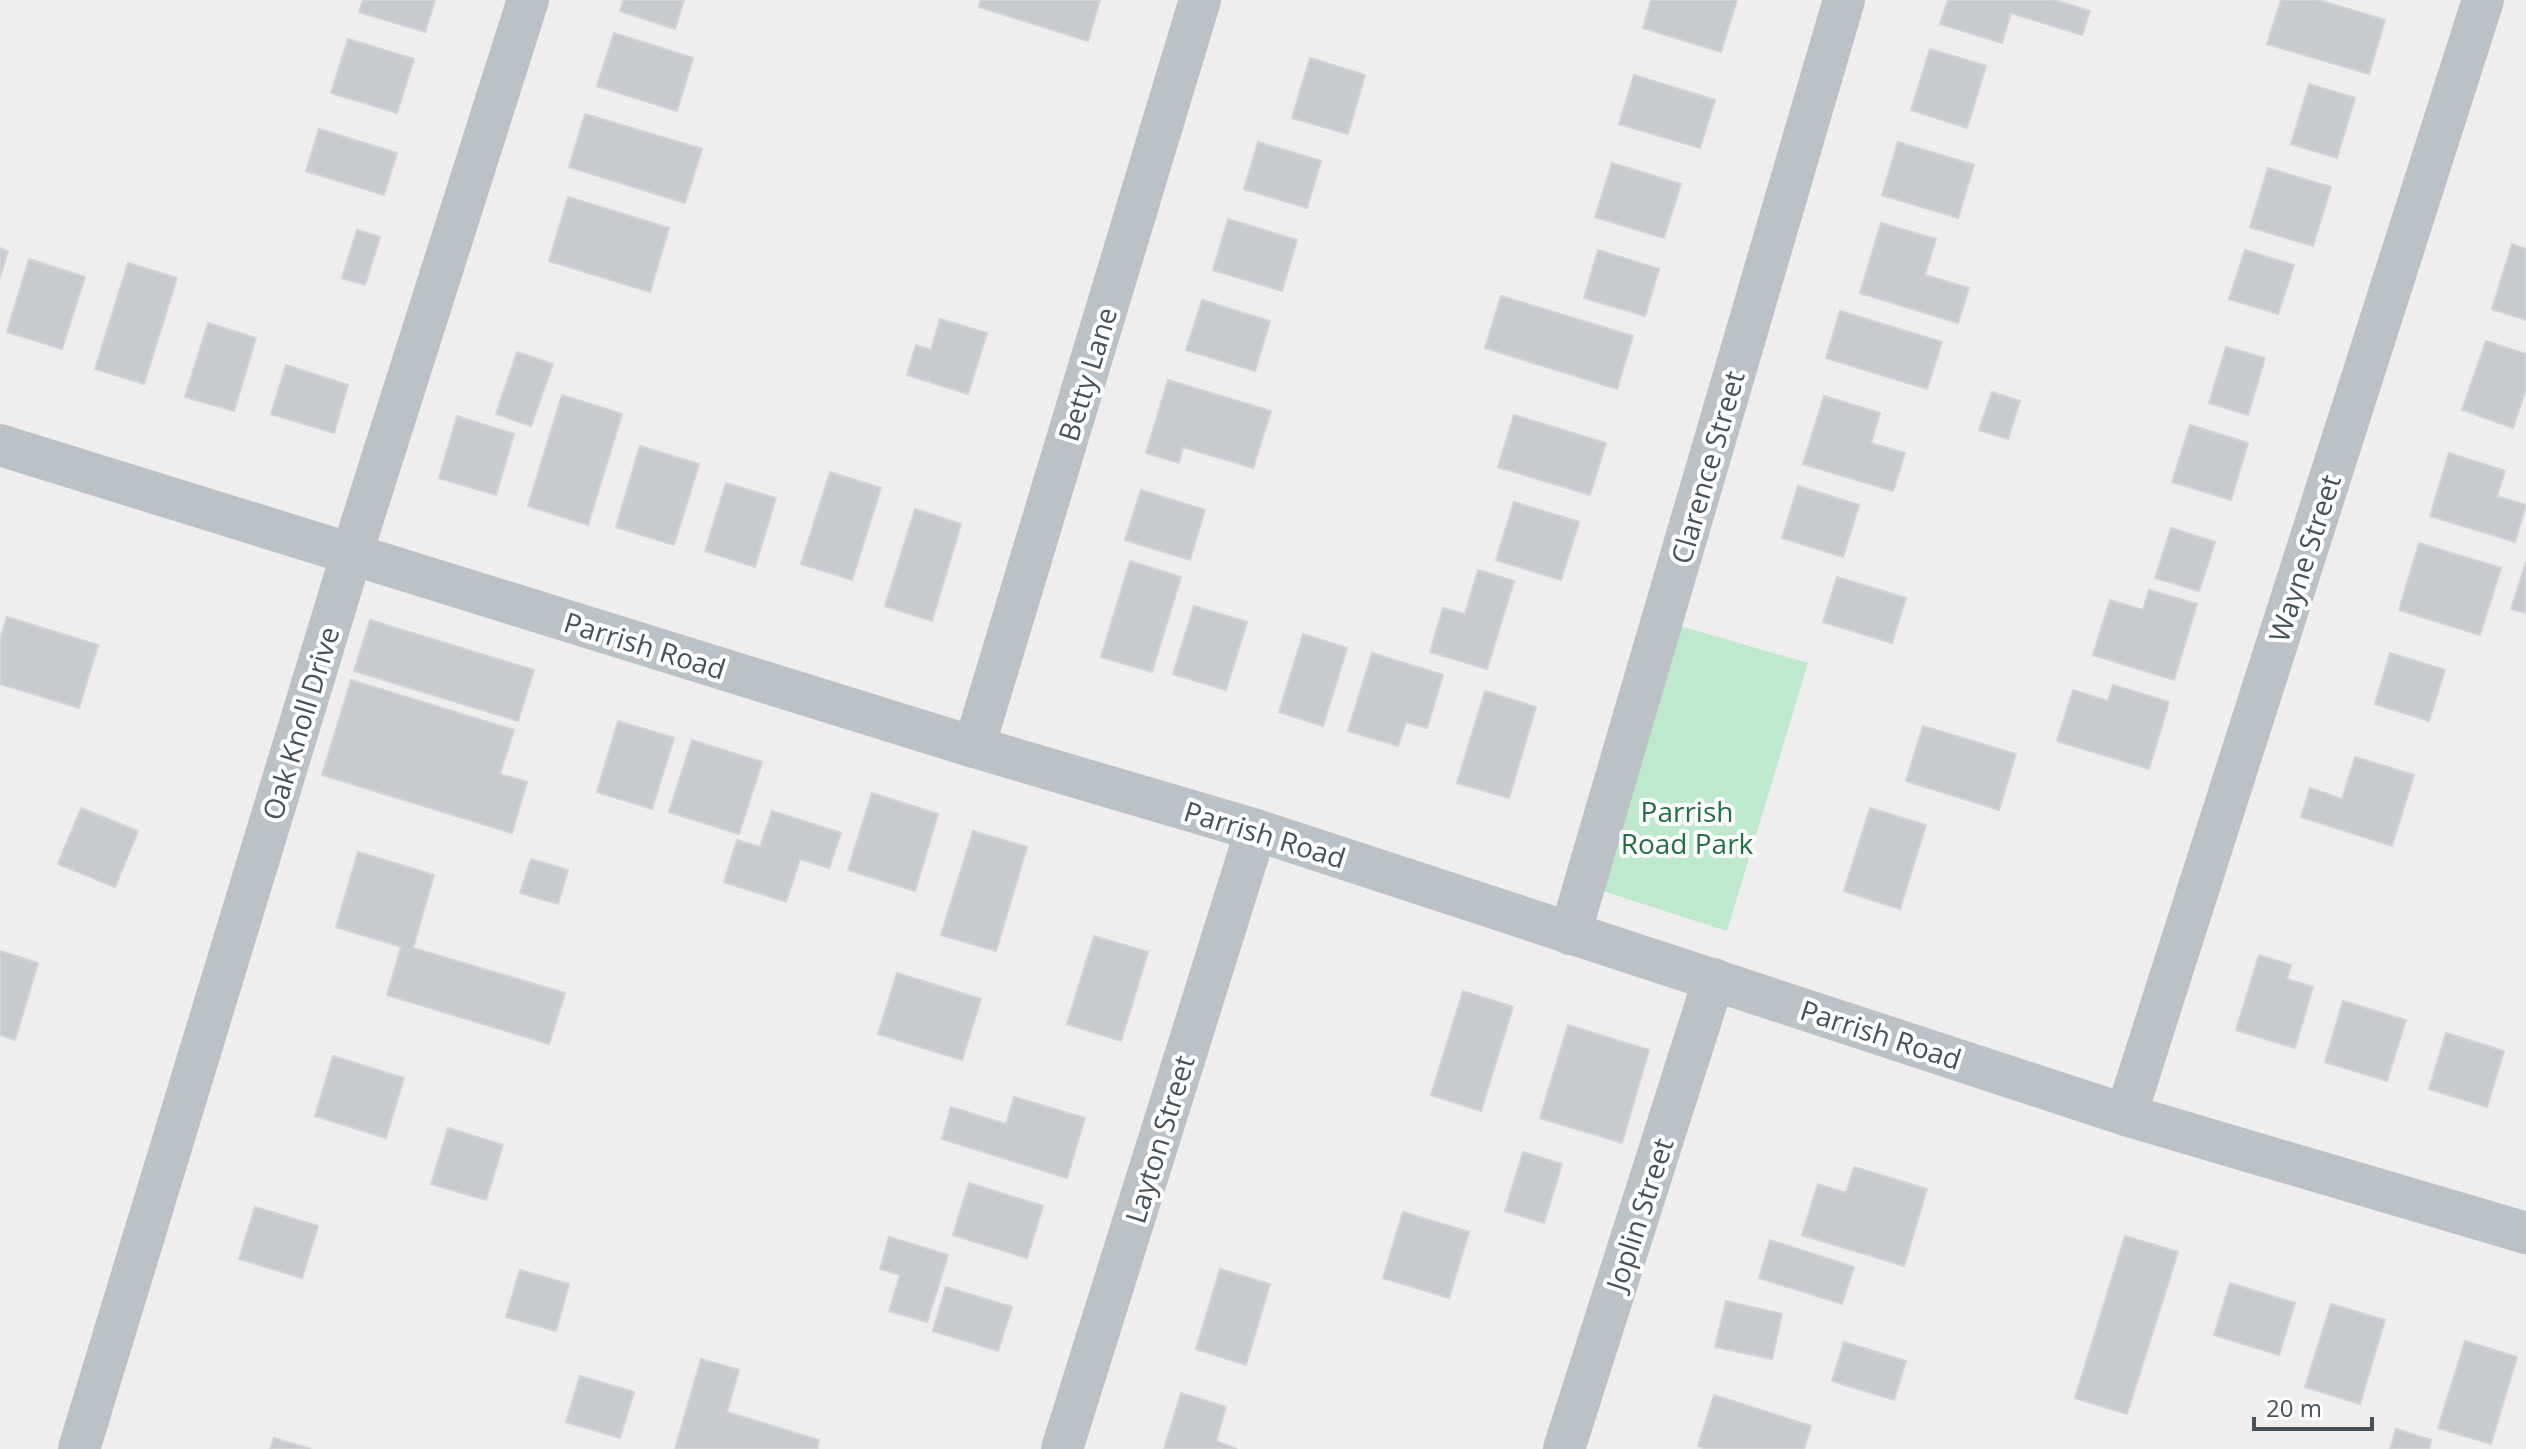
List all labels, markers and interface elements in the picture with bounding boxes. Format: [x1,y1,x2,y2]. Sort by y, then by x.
street label: Betty Lane [1049,302,1125,446]
street label: Clarence Street [1661,366,1753,568]
street label: Wayne Street [2259,469,2349,647]
street label: Parrish Road [560,602,730,688]
street label: Oak Knoll Drive [253,622,347,824]
street label: Parrish Road [1180,791,1350,877]
park label: Parrish Road Park [1621,792,1754,862]
street label: Parrish Road [1796,990,1966,1078]
street label: Layton Street [1115,1050,1203,1228]
street label: Joplin Street [1596,1133,1682,1298]
scale bar [2254,1381,2372,1431]
text: 20 m [2266,1391,2322,1424]

